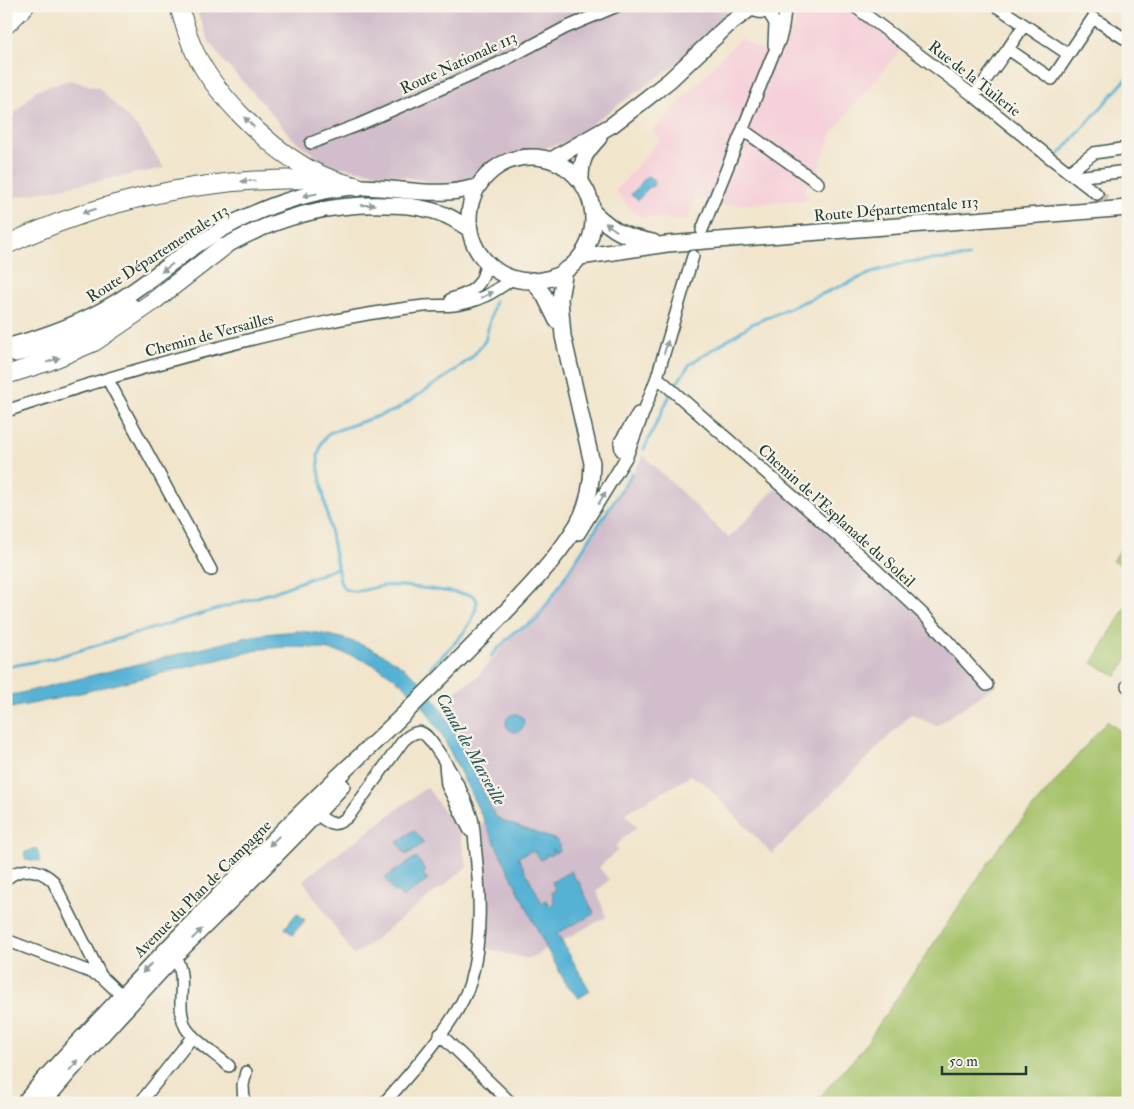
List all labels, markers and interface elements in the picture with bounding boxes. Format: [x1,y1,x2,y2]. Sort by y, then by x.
street label: Route Nationale 113 [397,27,520,99]
street label: Rue de la Tuilerie [924,36,1025,121]
one-way arrow [243,116,255,128]
one-way arrow [240,178,256,186]
one-way arrow [302,191,318,199]
street label: Route Départementale 113 [813,192,979,227]
street label: Route Départementale 113 [83,200,233,308]
one-way arrow [360,201,376,209]
one-way arrow [81,208,96,216]
one-way arrow [604,222,618,232]
one-way arrow [160,263,174,273]
one-way arrow [480,291,495,299]
street label: Chemin de Versailles [143,308,276,362]
one-way arrow [663,339,671,354]
one-way arrow [45,356,60,363]
street label: Chemin de l'Esplanade du Soleil [753,440,919,592]
one-way arrow [597,492,606,505]
water label: Canal de Marseille [430,689,511,811]
street label: Avenue du Plan de Campagne [129,815,277,963]
one-way arrow [268,834,280,846]
one-way arrow [191,928,203,940]
one-way arrow [141,962,153,974]
scale bar [942,1044,1025,1076]
text: 50 m [949,1052,978,1071]
one-way arrow [69,1059,80,1072]

